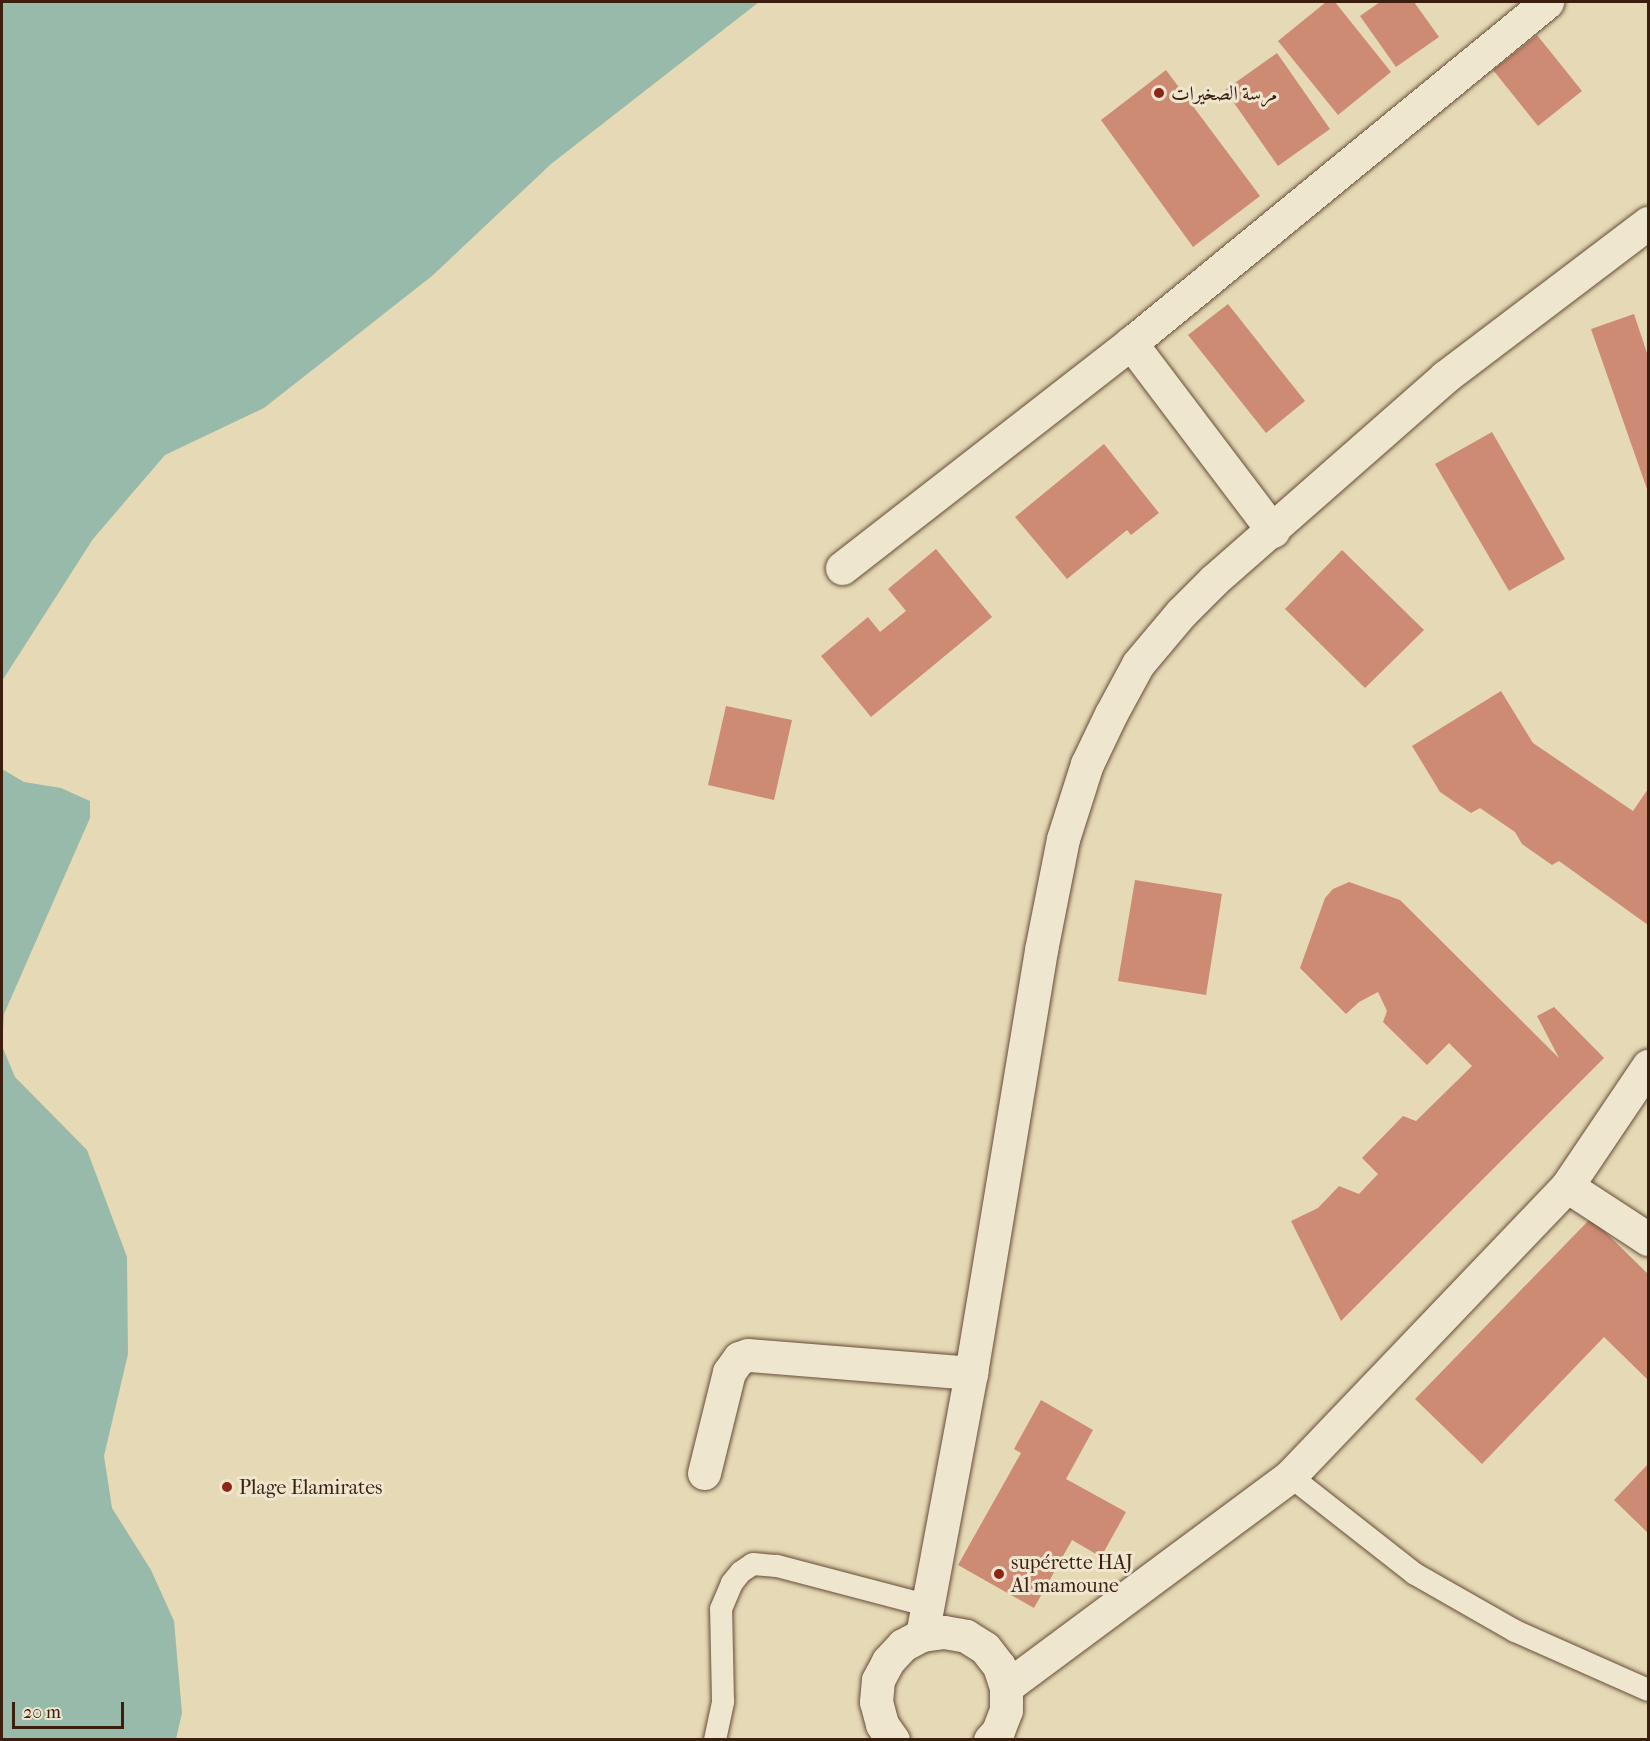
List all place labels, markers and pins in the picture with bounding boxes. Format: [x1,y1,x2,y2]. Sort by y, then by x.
place label: مرسة الصخيرات [1171,81,1277,105]
marker: مرسة الصخيرات [1152,86,1166,100]
place label: Plage Elamirates [239,1475,382,1499]
marker: Plage Elamirates [220,1480,234,1494]
place label: supérette HAJ Al mamoune [1011,1550,1133,1597]
marker: supérette HAJ Al mamoune [992,1567,1006,1581]

